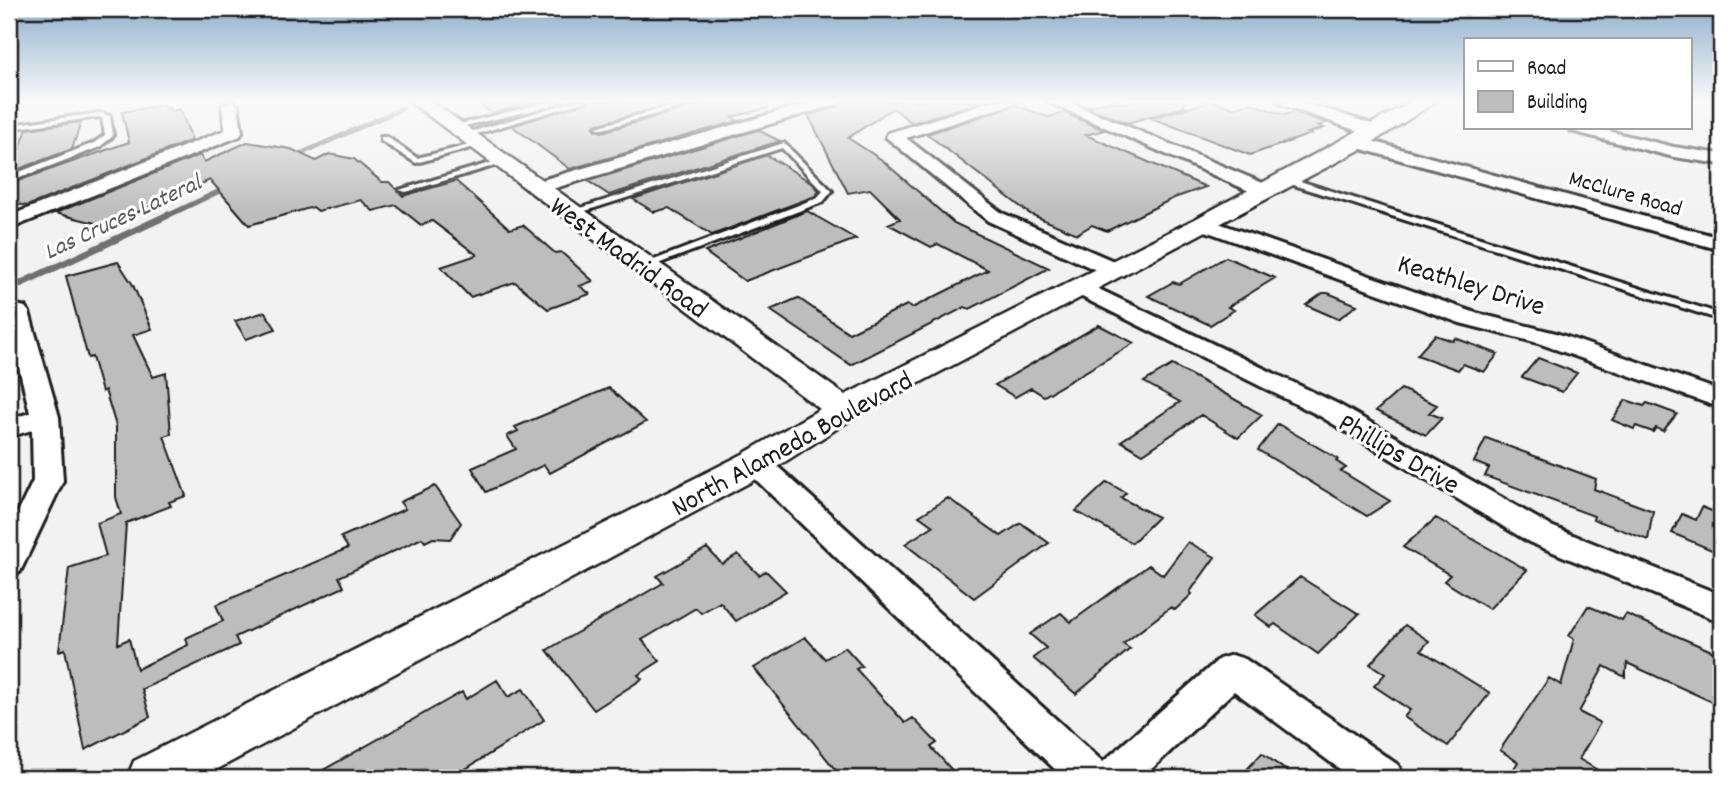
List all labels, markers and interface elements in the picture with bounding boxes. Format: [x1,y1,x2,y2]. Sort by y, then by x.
legend [1464,38,1692,130]
text: Road [1527,55,1566,85]
text: Building [1527,89,1587,119]
street label: McClure Road [1565,163,1686,227]
water label: Las Cruces Lateral [39,166,210,270]
street label: West Madrid Road [540,189,714,331]
street label: Keathley Drive [1392,246,1549,329]
street label: North Alameda Boulevard [665,363,921,529]
street label: Phillips Drive [1329,405,1466,507]

